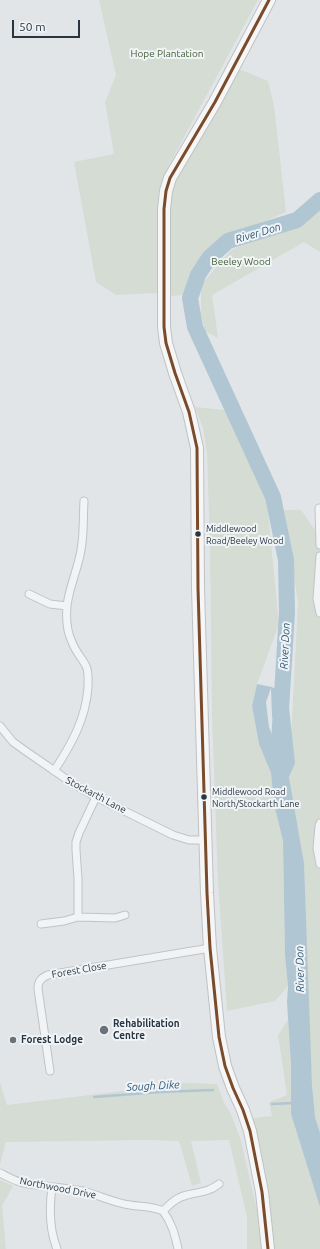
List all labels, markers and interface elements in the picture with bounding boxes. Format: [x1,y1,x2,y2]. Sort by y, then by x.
scale bar [14,12,82,38]
text: 50 m [19,20,46,33]
park label: Hope Plantation [131,48,203,60]
water label: River Don [234,220,282,246]
park label: Beeley Wood [211,256,271,268]
place label: Middlewood Road/Beeley Wood [206,524,283,545]
marker: Middlewood Road/Beeley Wood [193,529,203,539]
water label: River Don [277,622,293,670]
street label: Stockarth Lane [64,774,128,816]
place label: Middlewood Road North/Stockarth Lane [212,787,299,808]
marker: Middlewood Road North/Stockarth Lane [199,792,209,802]
water label: River Don [293,945,307,993]
street label: Forest Close [51,959,107,981]
place label: Rehabilitation Centre [113,1018,180,1042]
marker: Rehabilitation Centre [98,1024,110,1036]
place label: Forest Lodge [21,1034,83,1046]
marker: Forest Lodge [8,1035,18,1045]
water label: Sough Dike [126,1078,180,1094]
street label: Northwood Drive [19,1175,97,1201]

